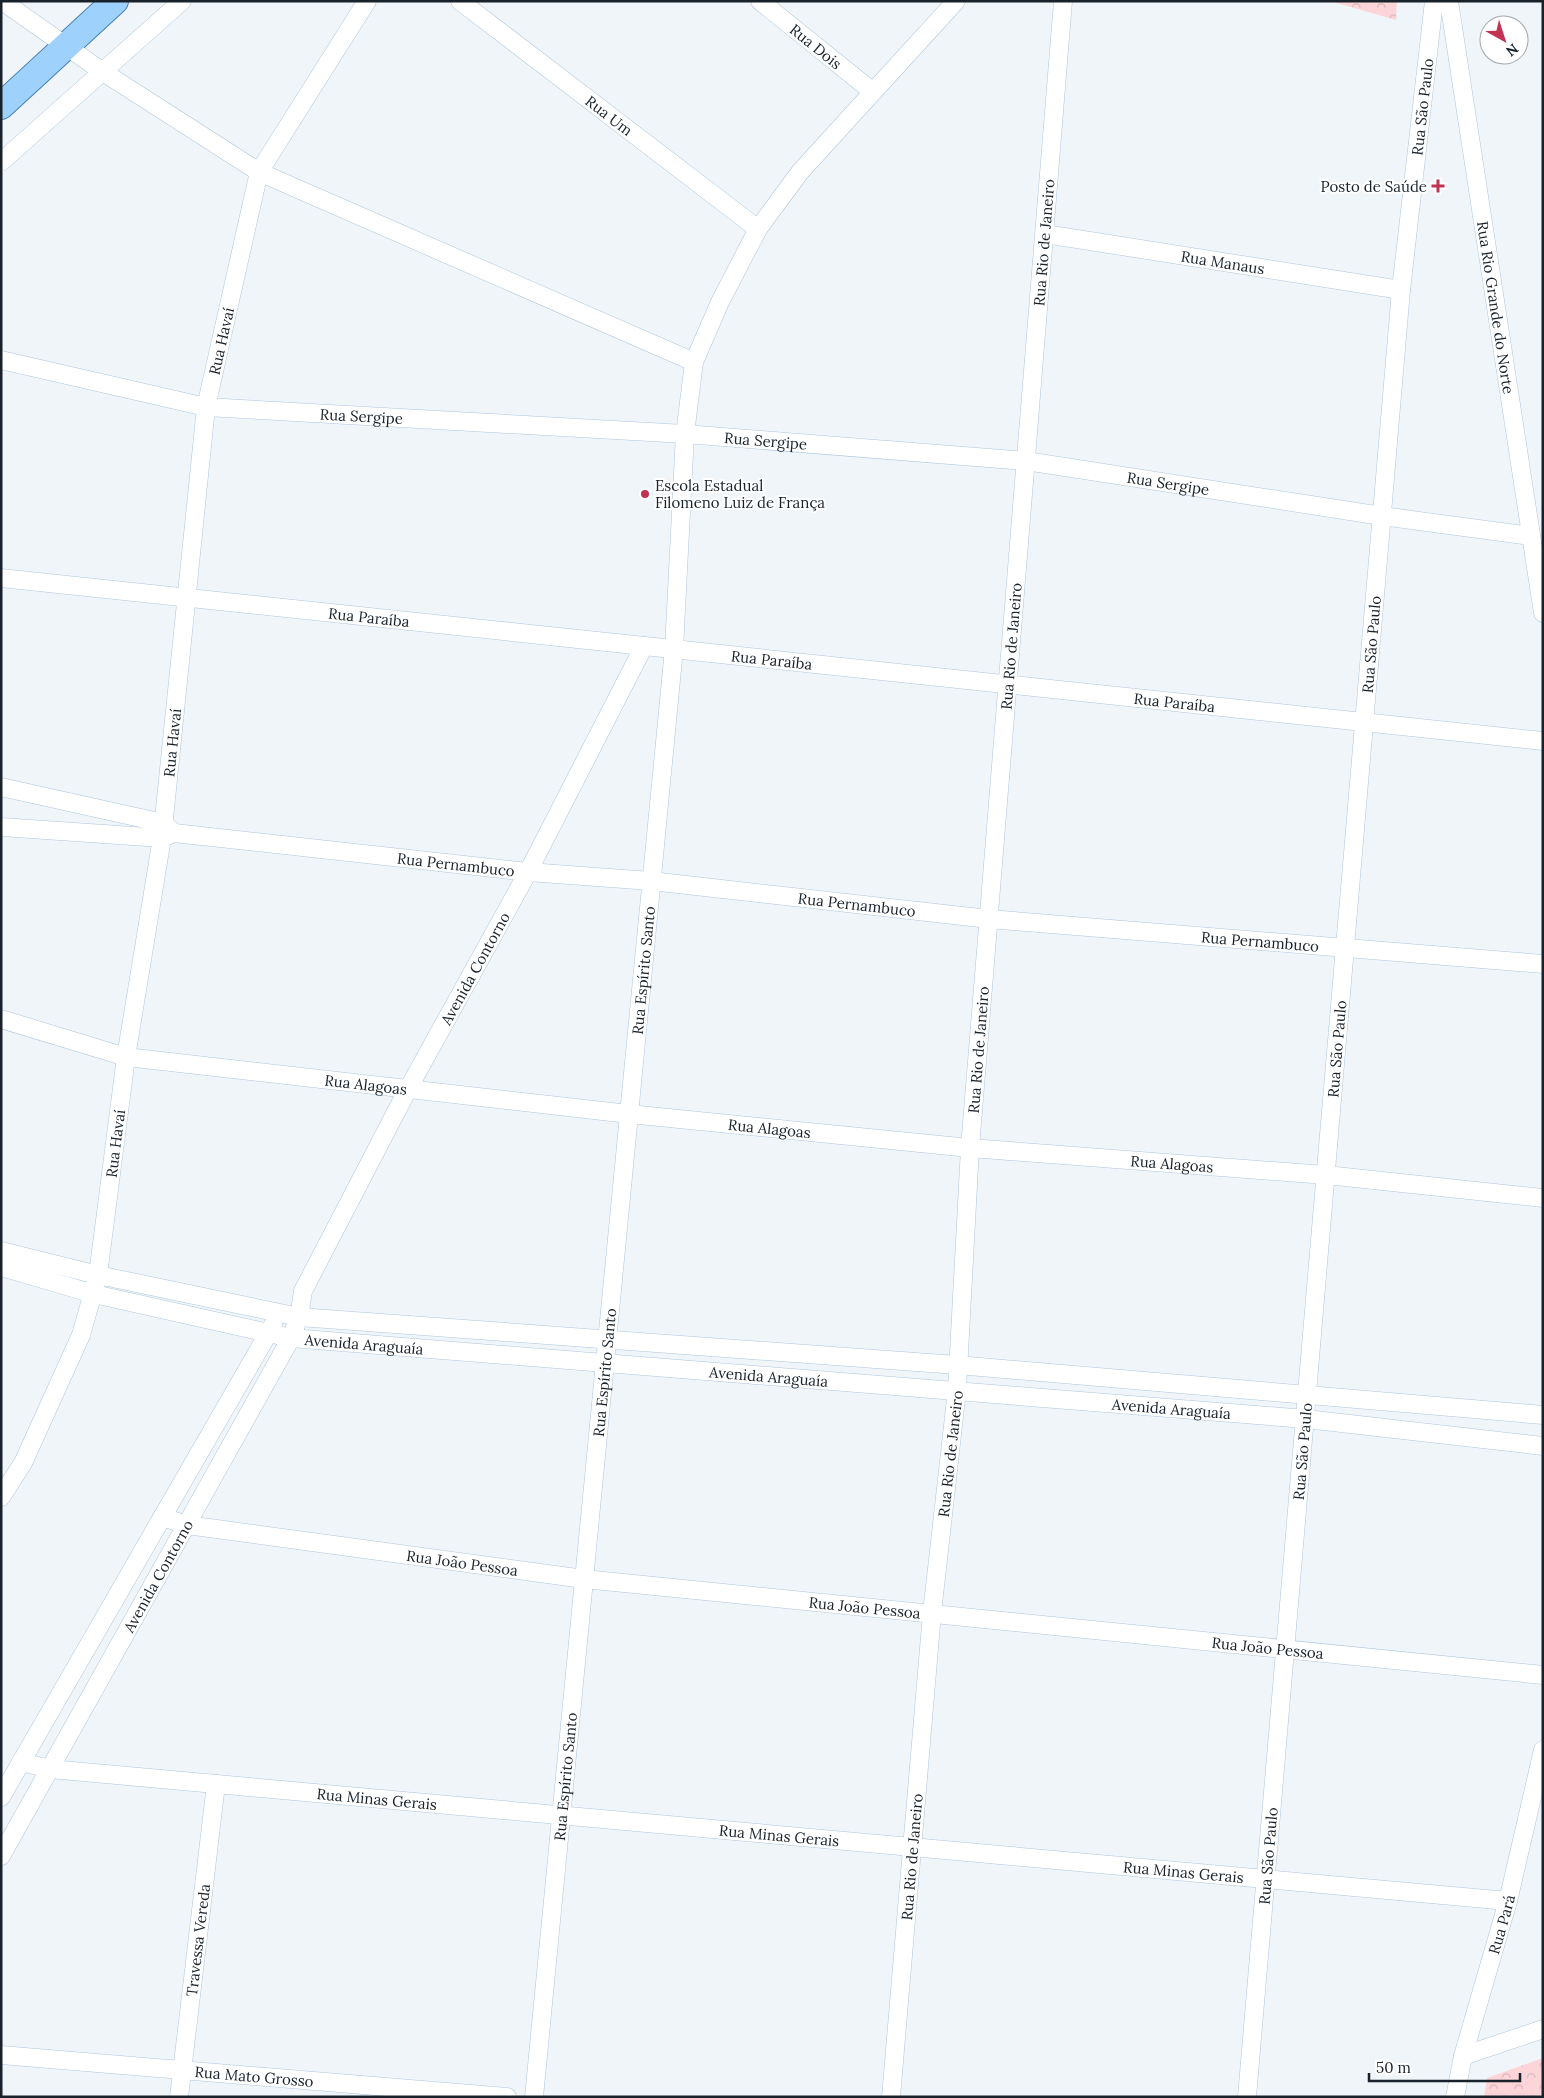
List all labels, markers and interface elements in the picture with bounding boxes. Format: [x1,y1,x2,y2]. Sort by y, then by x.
north arrow [1479,15,1529,65]
street label: Rua Dois [786,20,846,73]
text: N [1502,40,1522,61]
street label: Rua São Paulo [1407,57,1437,156]
street label: Rua Um [582,91,637,139]
place label: Posto de Saúde [1321,177,1427,196]
street label: Rua Rio de Janeiro [1029,178,1058,307]
marker: Posto de Saúde [1431,179,1445,193]
street label: Rua Rio Grande do Norte [1473,220,1519,395]
street label: Rua Manaus [1180,246,1266,278]
street label: Rua Havaí [204,305,238,377]
street label: Rua Sergipe [319,404,403,428]
street label: Rua Sergipe [723,428,808,453]
street label: Rua Sergipe [1126,467,1211,499]
place label: Escola Estadual Filomeno Luiz de França [655,476,825,512]
marker: Escola Estadual Filomeno Luiz de França [639,488,651,500]
street label: Rua Rio de Janeiro [996,582,1025,710]
street label: Rua São Paulo [1357,595,1384,694]
street label: Rua Paraíba [327,603,411,631]
street label: Rua Paraíba [730,646,814,673]
street label: Rua Paraíba [1133,688,1216,716]
street label: Rua Havaí [159,707,185,778]
street label: Rua Pernambuco [396,848,516,880]
street label: Rua Pernambuco [797,888,917,920]
street label: Rua Espírito Santo [627,905,659,1035]
street label: Avenida Contorno [435,908,514,1029]
street label: Rua Pernambuco [1200,927,1320,955]
street label: Rua Rio de Janeiro [963,985,993,1114]
street label: Rua São Paulo [1323,999,1350,1098]
street label: Rua Alagoas [323,1070,408,1098]
street label: Rua Havaí [101,1108,129,1179]
street label: Rua Alagoas [727,1114,812,1142]
street label: Rua Alagoas [1130,1151,1214,1176]
street label: Rua Espírito Santo [588,1307,620,1437]
street label: Avenida Araguaía [303,1330,425,1358]
street label: Avenida Araguaía [708,1362,829,1390]
street label: Rua Rio de Janeiro [933,1389,966,1518]
street label: Avenida Araguaía [1110,1394,1232,1423]
street label: Rua São Paulo [1288,1402,1316,1501]
street label: Avenida Contorno [118,1516,197,1636]
street label: Rua João Pessoa [405,1545,519,1579]
street label: Rua João Pessoa [808,1592,922,1622]
street label: Rua João Pessoa [1211,1632,1325,1663]
street label: Rua Espírito Santo [549,1711,581,1842]
street label: Rua Minas Gerais [316,1784,438,1813]
street label: Rua Rio de Janeiro [897,1792,926,1921]
street label: Rua São Paulo [1254,1806,1281,1905]
street label: Rua Minas Gerais [718,1820,840,1850]
street label: Rua Minas Gerais [1123,1857,1245,1887]
street label: Travessa Vereda [181,1883,214,1997]
street label: Rua Pará [1484,1892,1519,1956]
scale bar [1369,2050,1520,2082]
text: 50 m [1376,2058,1411,2077]
street label: Rua Mato Grosso [194,2062,315,2090]

